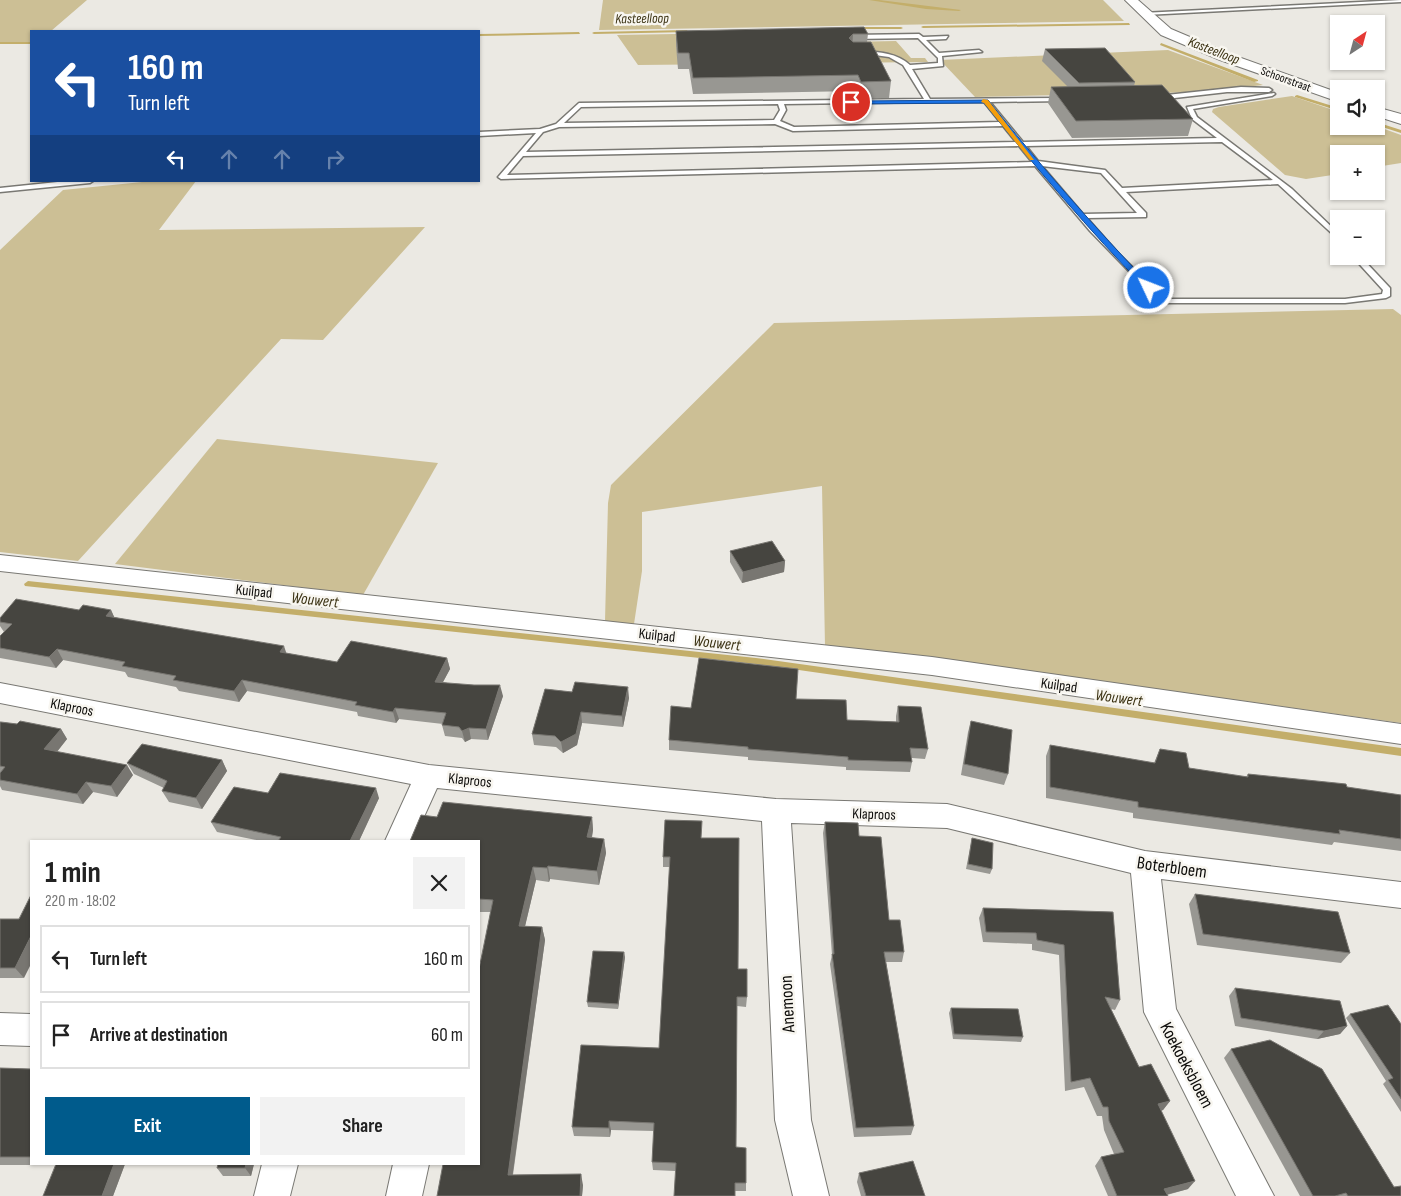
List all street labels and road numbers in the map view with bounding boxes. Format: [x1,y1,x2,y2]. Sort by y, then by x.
street label: Schoorstraat [1259,63,1313,96]
street label: Kuilpad [235,580,273,603]
street label: Kuilpad [638,624,676,647]
street label: Kuilpad [1039,674,1078,697]
street label: Klaproos [49,694,95,721]
street label: Klaproos [447,769,493,792]
street label: Klaproos [852,804,896,825]
street label: Boterbloem [1136,852,1208,883]
street label: Anemoon [776,975,800,1034]
street label: Koekoeksbloem [1155,1019,1218,1112]

